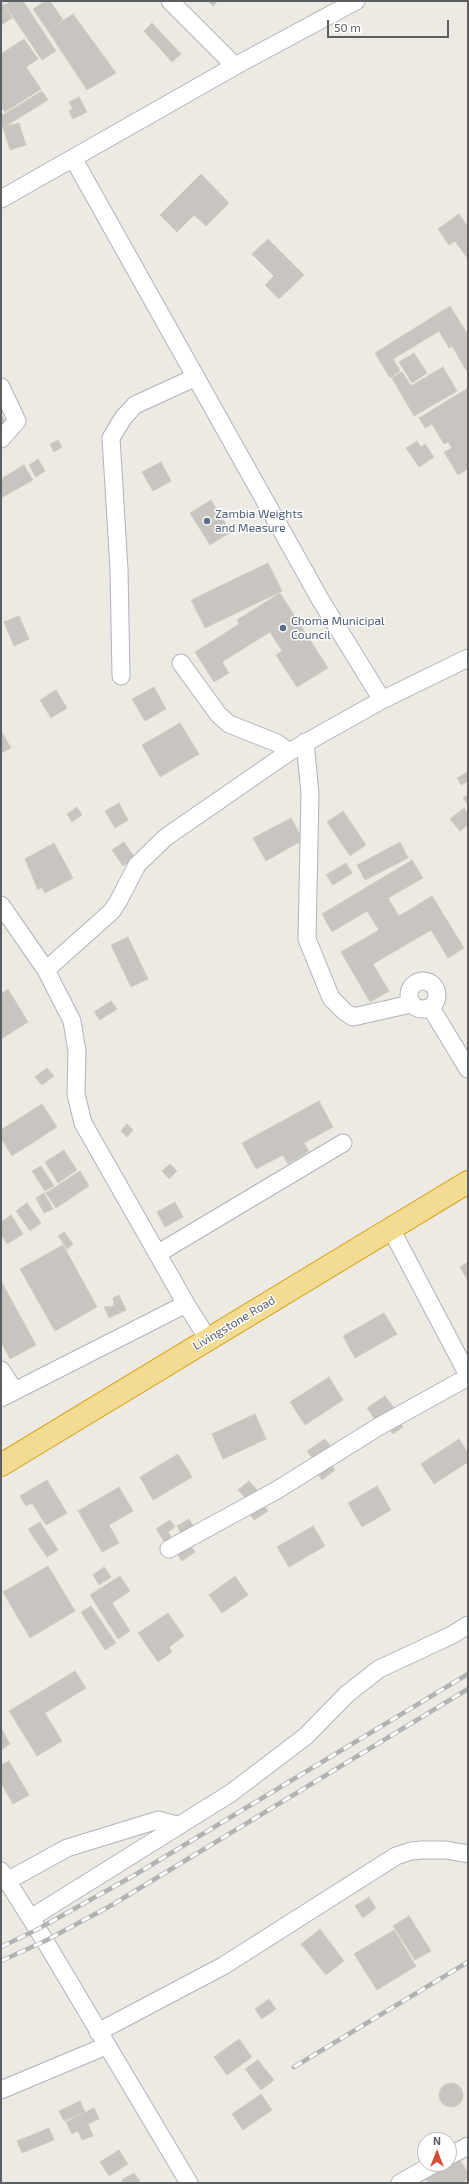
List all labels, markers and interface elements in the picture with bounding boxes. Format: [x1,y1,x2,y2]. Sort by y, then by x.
scale bar [329,12,451,38]
text: 50 m [334,20,361,34]
place label: Zambia Weights and Measure [215,507,303,535]
marker: Zambia Weights and Measure [202,516,212,526]
place label: Choma Municipal Council [291,614,385,642]
marker: Choma Municipal Council [278,623,288,633]
street label: Livingstone Road [190,1293,278,1353]
north arrow [417,2132,457,2172]
text: N [433,2134,441,2147]

